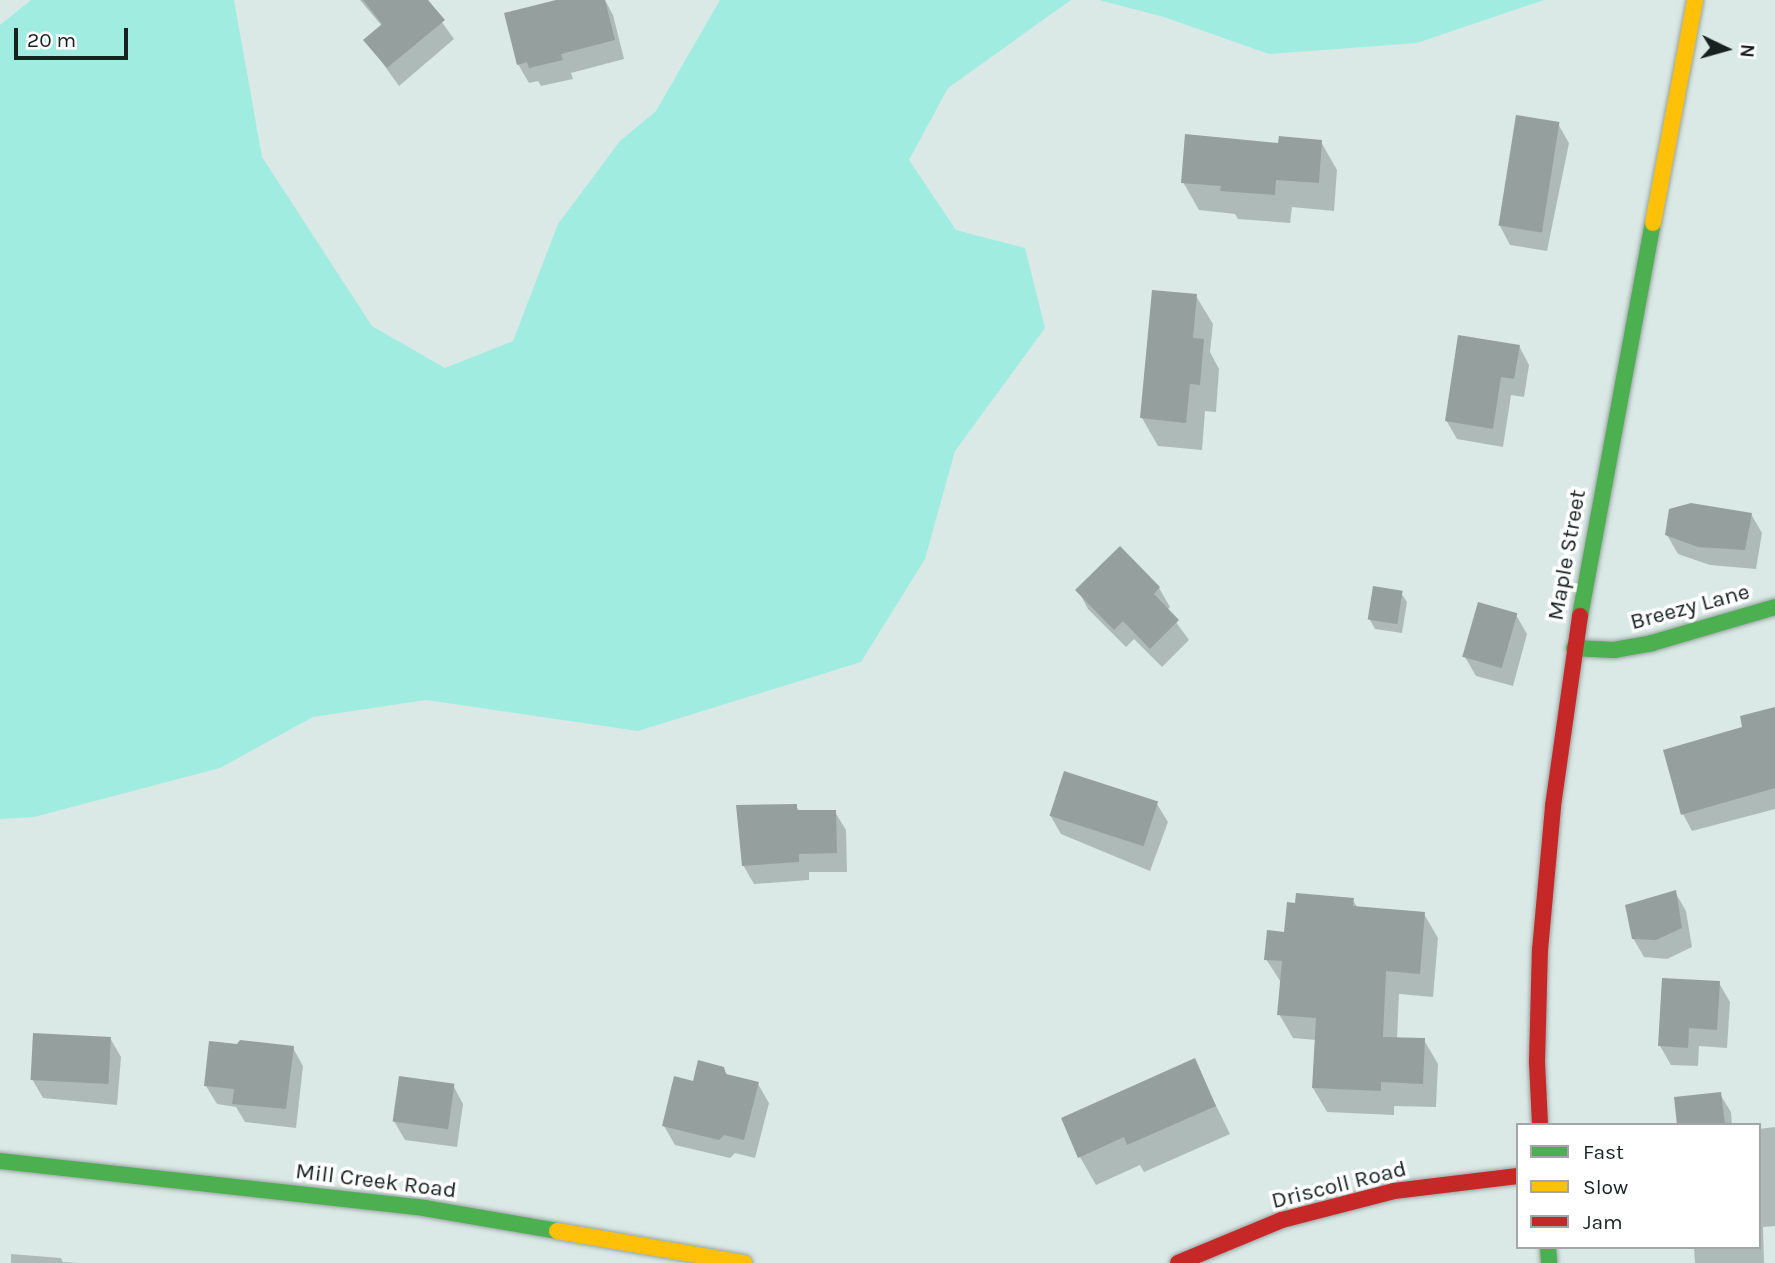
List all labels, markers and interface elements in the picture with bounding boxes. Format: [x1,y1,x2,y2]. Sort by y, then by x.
scale bar [18,14,131,58]
north arrow [1691,14,1761,84]
text: 20 m [27,28,76,52]
text: N [1735,43,1758,59]
street label: Maple Street [1542,487,1592,623]
street label: Breezy Lane [1627,578,1753,636]
legend [1516,1123,1761,1249]
text: Fast [1583,1140,1624,1164]
street label: Driscoll Road [1269,1155,1409,1215]
street label: Mill Creek Road [294,1157,458,1205]
text: Slow [1583,1175,1628,1199]
text: Jam [1583,1210,1623,1234]

